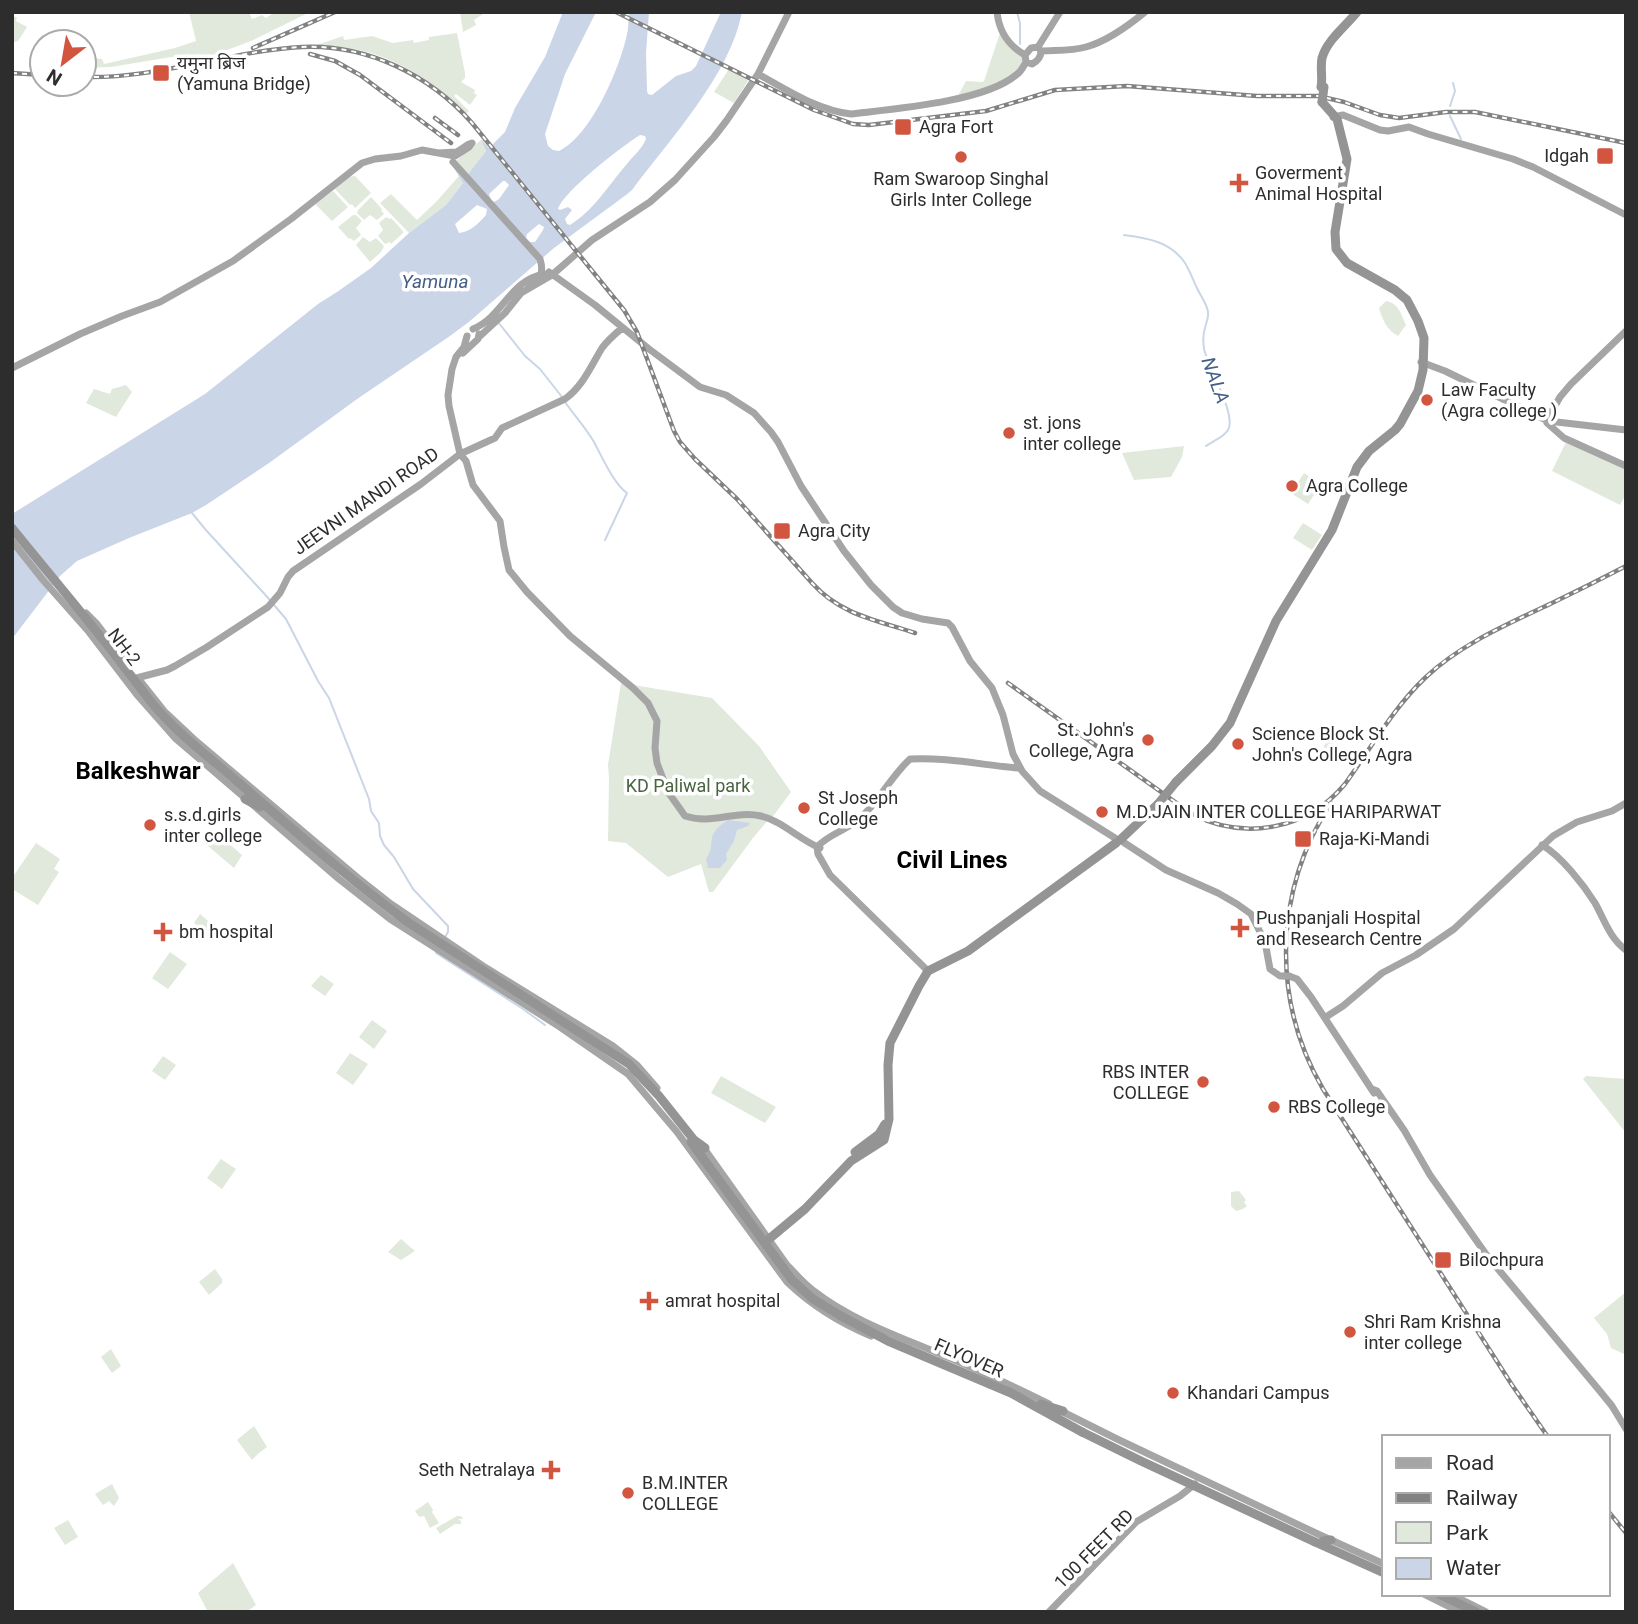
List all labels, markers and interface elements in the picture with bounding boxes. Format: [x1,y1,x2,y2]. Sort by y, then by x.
north arrow [28,28,98,98]
place label: यमुना ब्रिज (Yamuna Bridge) [177,52,311,95]
marker: यमुना ब्रिज (Yamuna Bridge) [151,63,171,83]
text: N [43,64,66,90]
place label: Agra Fort [919,116,993,137]
marker: Agra Fort [893,117,913,137]
place label: Idgah [1544,145,1589,166]
marker: Idgah [1595,146,1615,166]
marker: Ram Swaroop Singhal Girls Inter College [953,149,969,165]
place label: Goverment Animal Hospital [1255,162,1382,204]
place label: Ram Swaroop Singhal Girls Inter College [873,168,1049,210]
marker: Goverment Animal Hospital [1229,173,1249,193]
water label: Yamuna [402,270,468,293]
water label: NALA [1197,354,1234,406]
place label: Law Faculty (Agra college ) [1441,379,1557,422]
marker: Law Faculty (Agra college ) [1419,392,1435,408]
place label: st. jons inter college [1023,412,1121,454]
marker: st. jons inter college [1001,425,1017,441]
street label: JEEVNI MANDI ROAD [289,443,442,559]
place label: Agra College [1306,475,1408,496]
marker: Agra College [1284,478,1300,494]
place label: Agra City [798,520,871,541]
marker: Agra City [772,521,792,541]
street label: NH-2 [104,624,145,669]
place label: St. John's College, Agra [1029,719,1134,761]
place label: Science Block St. John's College, Agra [1252,723,1413,765]
marker: St. John's College, Agra [1140,732,1156,748]
marker: Science Block St. John's College, Agra [1230,736,1246,752]
district label: Balkeshwar [75,757,201,785]
park label: KD Paliwal park [626,775,751,796]
place label: St Joseph College [818,787,898,829]
marker: St Joseph College [796,800,812,816]
place label: M.D.JAIN INTER COLLEGE HARIPARWAT [1116,801,1441,822]
place label: s.s.d.girls inter college [164,804,262,846]
marker: M.D.JAIN INTER COLLEGE HARIPARWAT [1094,804,1110,820]
marker: s.s.d.girls inter college [142,817,158,833]
place label: Raja-Ki-Mandi [1319,828,1430,849]
marker: Raja-Ki-Mandi [1293,829,1313,849]
district label: Civil Lines [897,846,1007,874]
place label: Pushpanjali Hospital and Research Centre [1256,907,1422,949]
marker: Pushpanjali Hospital and Research Centre [1230,918,1250,938]
place label: bm hospital [179,921,273,942]
marker: bm hospital [153,922,173,942]
place label: RBS INTER COLLEGE [1102,1061,1189,1103]
marker: RBS INTER COLLEGE [1195,1074,1211,1090]
place label: RBS College [1288,1096,1385,1117]
marker: RBS College [1266,1099,1282,1115]
place label: Bilochpura [1459,1249,1544,1270]
marker: Bilochpura [1433,1250,1453,1270]
place label: amrat hospital [665,1290,780,1311]
marker: amrat hospital [639,1291,659,1311]
place label: Shri Ram Krishna inter college [1364,1311,1501,1353]
marker: Shri Ram Krishna inter college [1342,1324,1358,1340]
street label: FLYOVER [931,1334,1007,1381]
place label: Khandari Campus [1187,1382,1329,1403]
marker: Khandari Campus [1165,1385,1181,1401]
legend [1382,1435,1610,1596]
text: Road [1446,1451,1494,1475]
place label: Seth Netralaya [418,1459,535,1480]
marker: Seth Netralaya [541,1460,561,1480]
place label: B.M.INTER COLLEGE [642,1472,728,1514]
marker: B.M.INTER COLLEGE [620,1485,636,1501]
text: Railway [1446,1486,1518,1510]
street label: 100 FEET RD [1050,1505,1138,1593]
text: Park [1446,1521,1489,1545]
text: Water [1446,1556,1501,1580]

